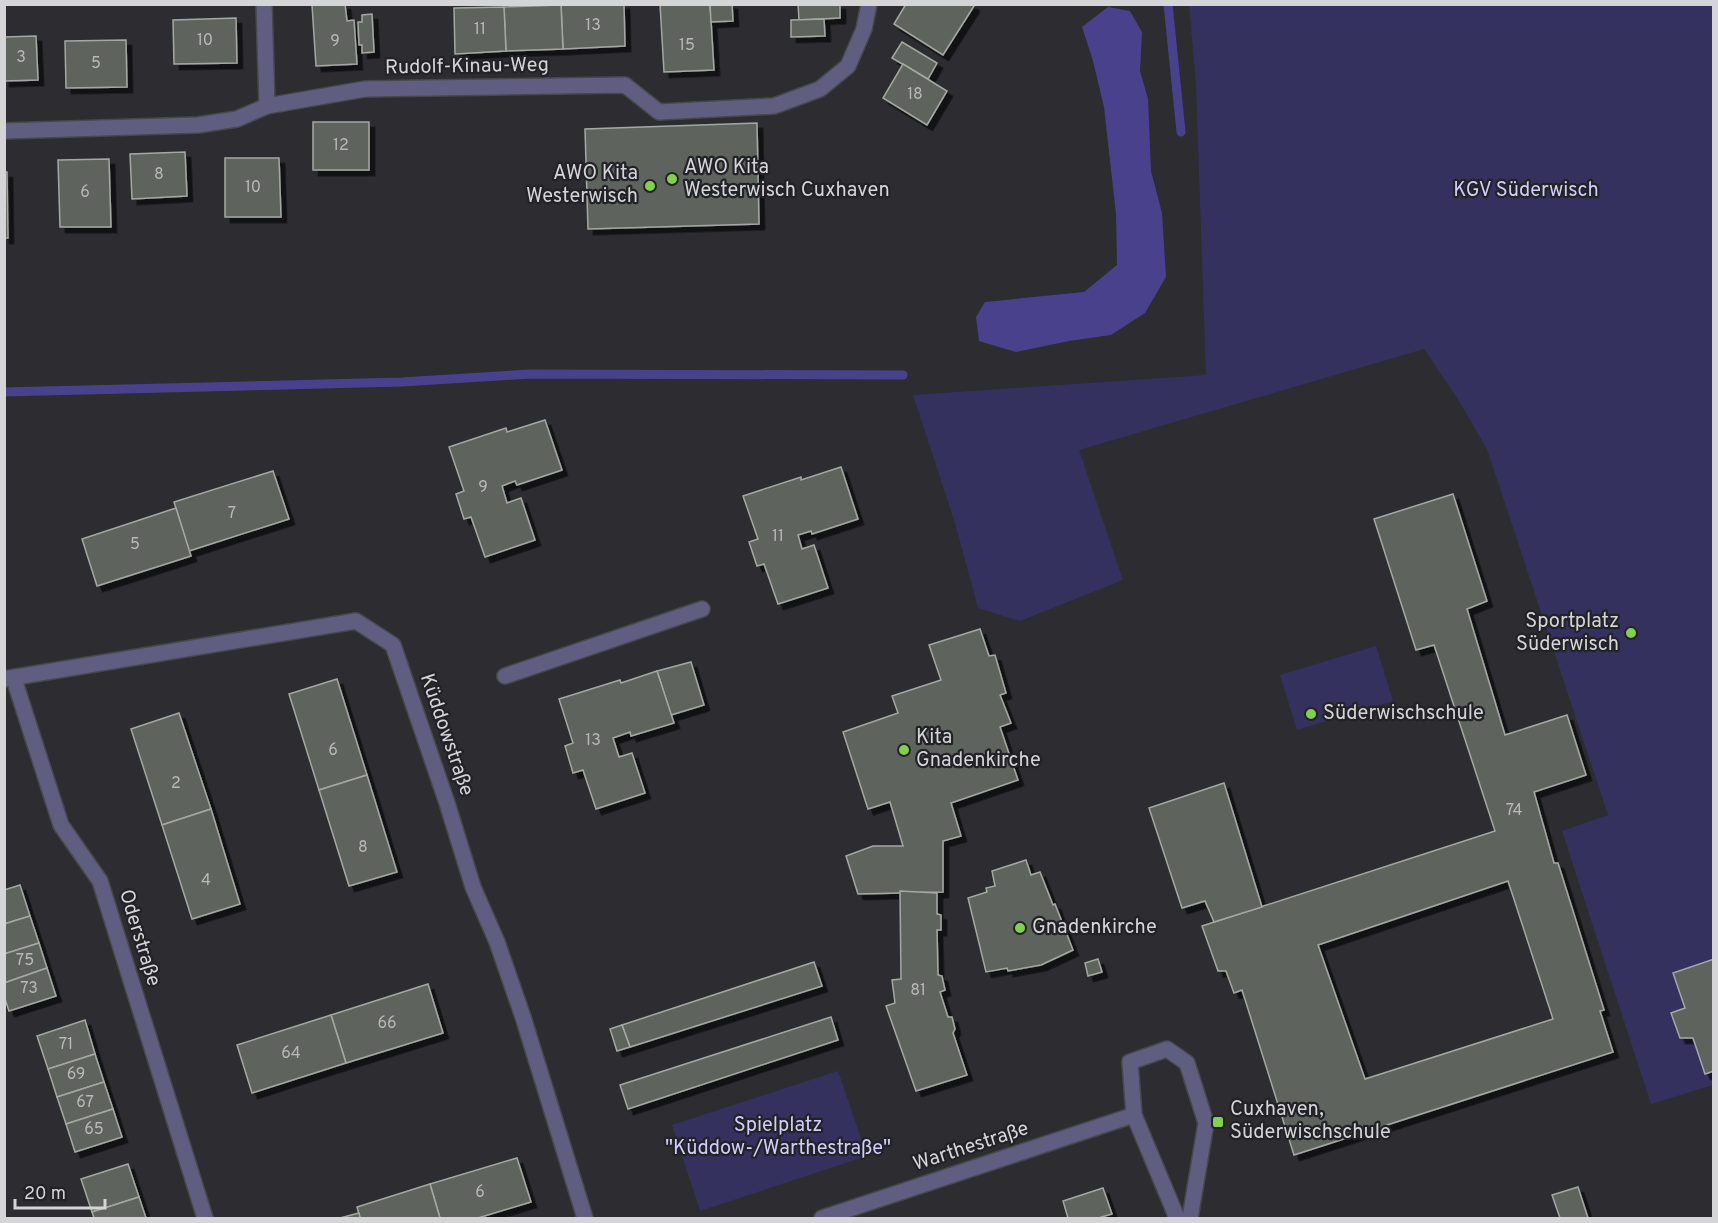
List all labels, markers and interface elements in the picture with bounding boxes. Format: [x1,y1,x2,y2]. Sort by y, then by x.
house number: 13 [585,16,601,36]
house number: 11 [474,20,486,40]
house number: 10 [197,31,213,51]
house number: 9 [330,32,340,52]
house number: 15 [679,36,695,56]
house number: 3 [16,48,26,68]
street label: Rudolf-Kinau-Weg [385,53,549,81]
house number: 5 [91,54,101,74]
house number: 18 [907,85,923,105]
house number: 12 [333,136,349,156]
place label: AWO Kita Westerwisch Cuxhaven [684,155,890,204]
place label: AWO Kita Westerwisch [526,161,638,210]
house number: 8 [154,165,164,185]
marker: AWO Kita Westerwisch Cuxhaven [665,172,679,186]
house number: 10 [245,178,261,198]
park label: KGV Süderwisch [1453,178,1599,204]
marker: AWO Kita Westerwisch [643,179,657,193]
house number: 6 [80,183,90,203]
house number: 9 [478,478,488,498]
house number: 7 [228,504,236,524]
house number: 11 [772,527,784,547]
house number: 5 [130,535,140,555]
place label: Sportplatz Süderwisch [1516,609,1619,658]
marker: Sportplatz Süderwisch [1624,626,1638,640]
street label: Küddowstraße [413,670,479,800]
place label: Süderwischschule [1323,701,1484,727]
marker: Süderwischschule [1304,707,1318,721]
place label: Kita Gnadenkirche [916,725,1041,774]
house number: 13 [585,731,601,751]
house number: 6 [328,741,338,761]
marker: Kita Gnadenkirche [897,743,911,757]
house number: 2 [171,774,181,794]
house number: 74 [1506,801,1522,821]
house number: 8 [358,838,368,858]
house number: 4 [201,871,211,891]
street label: Oderstraße [112,886,166,990]
place label: Gnadenkirche [1032,915,1157,941]
marker: Gnadenkirche [1013,921,1027,935]
house number: 75 [16,951,34,971]
house number: 73 [20,979,38,999]
house number: 81 [910,981,926,1001]
house number: 66 [377,1014,397,1034]
house number: 71 [59,1035,73,1055]
house number: 64 [281,1044,301,1064]
house number: 69 [67,1065,85,1085]
house number: 67 [76,1093,94,1113]
place label: Cuxhaven, Süderwischschule [1230,1097,1391,1146]
park label: Spielplatz "Küddow-/Warthestraße" [665,1113,891,1162]
marker: Cuxhaven, Süderwischschule [1211,1115,1225,1129]
street label: Warthestraße [910,1116,1032,1178]
house number: 65 [84,1120,104,1140]
scale bar [15,1172,105,1210]
text: 20 m [24,1183,66,1206]
house number: 6 [475,1183,485,1203]

